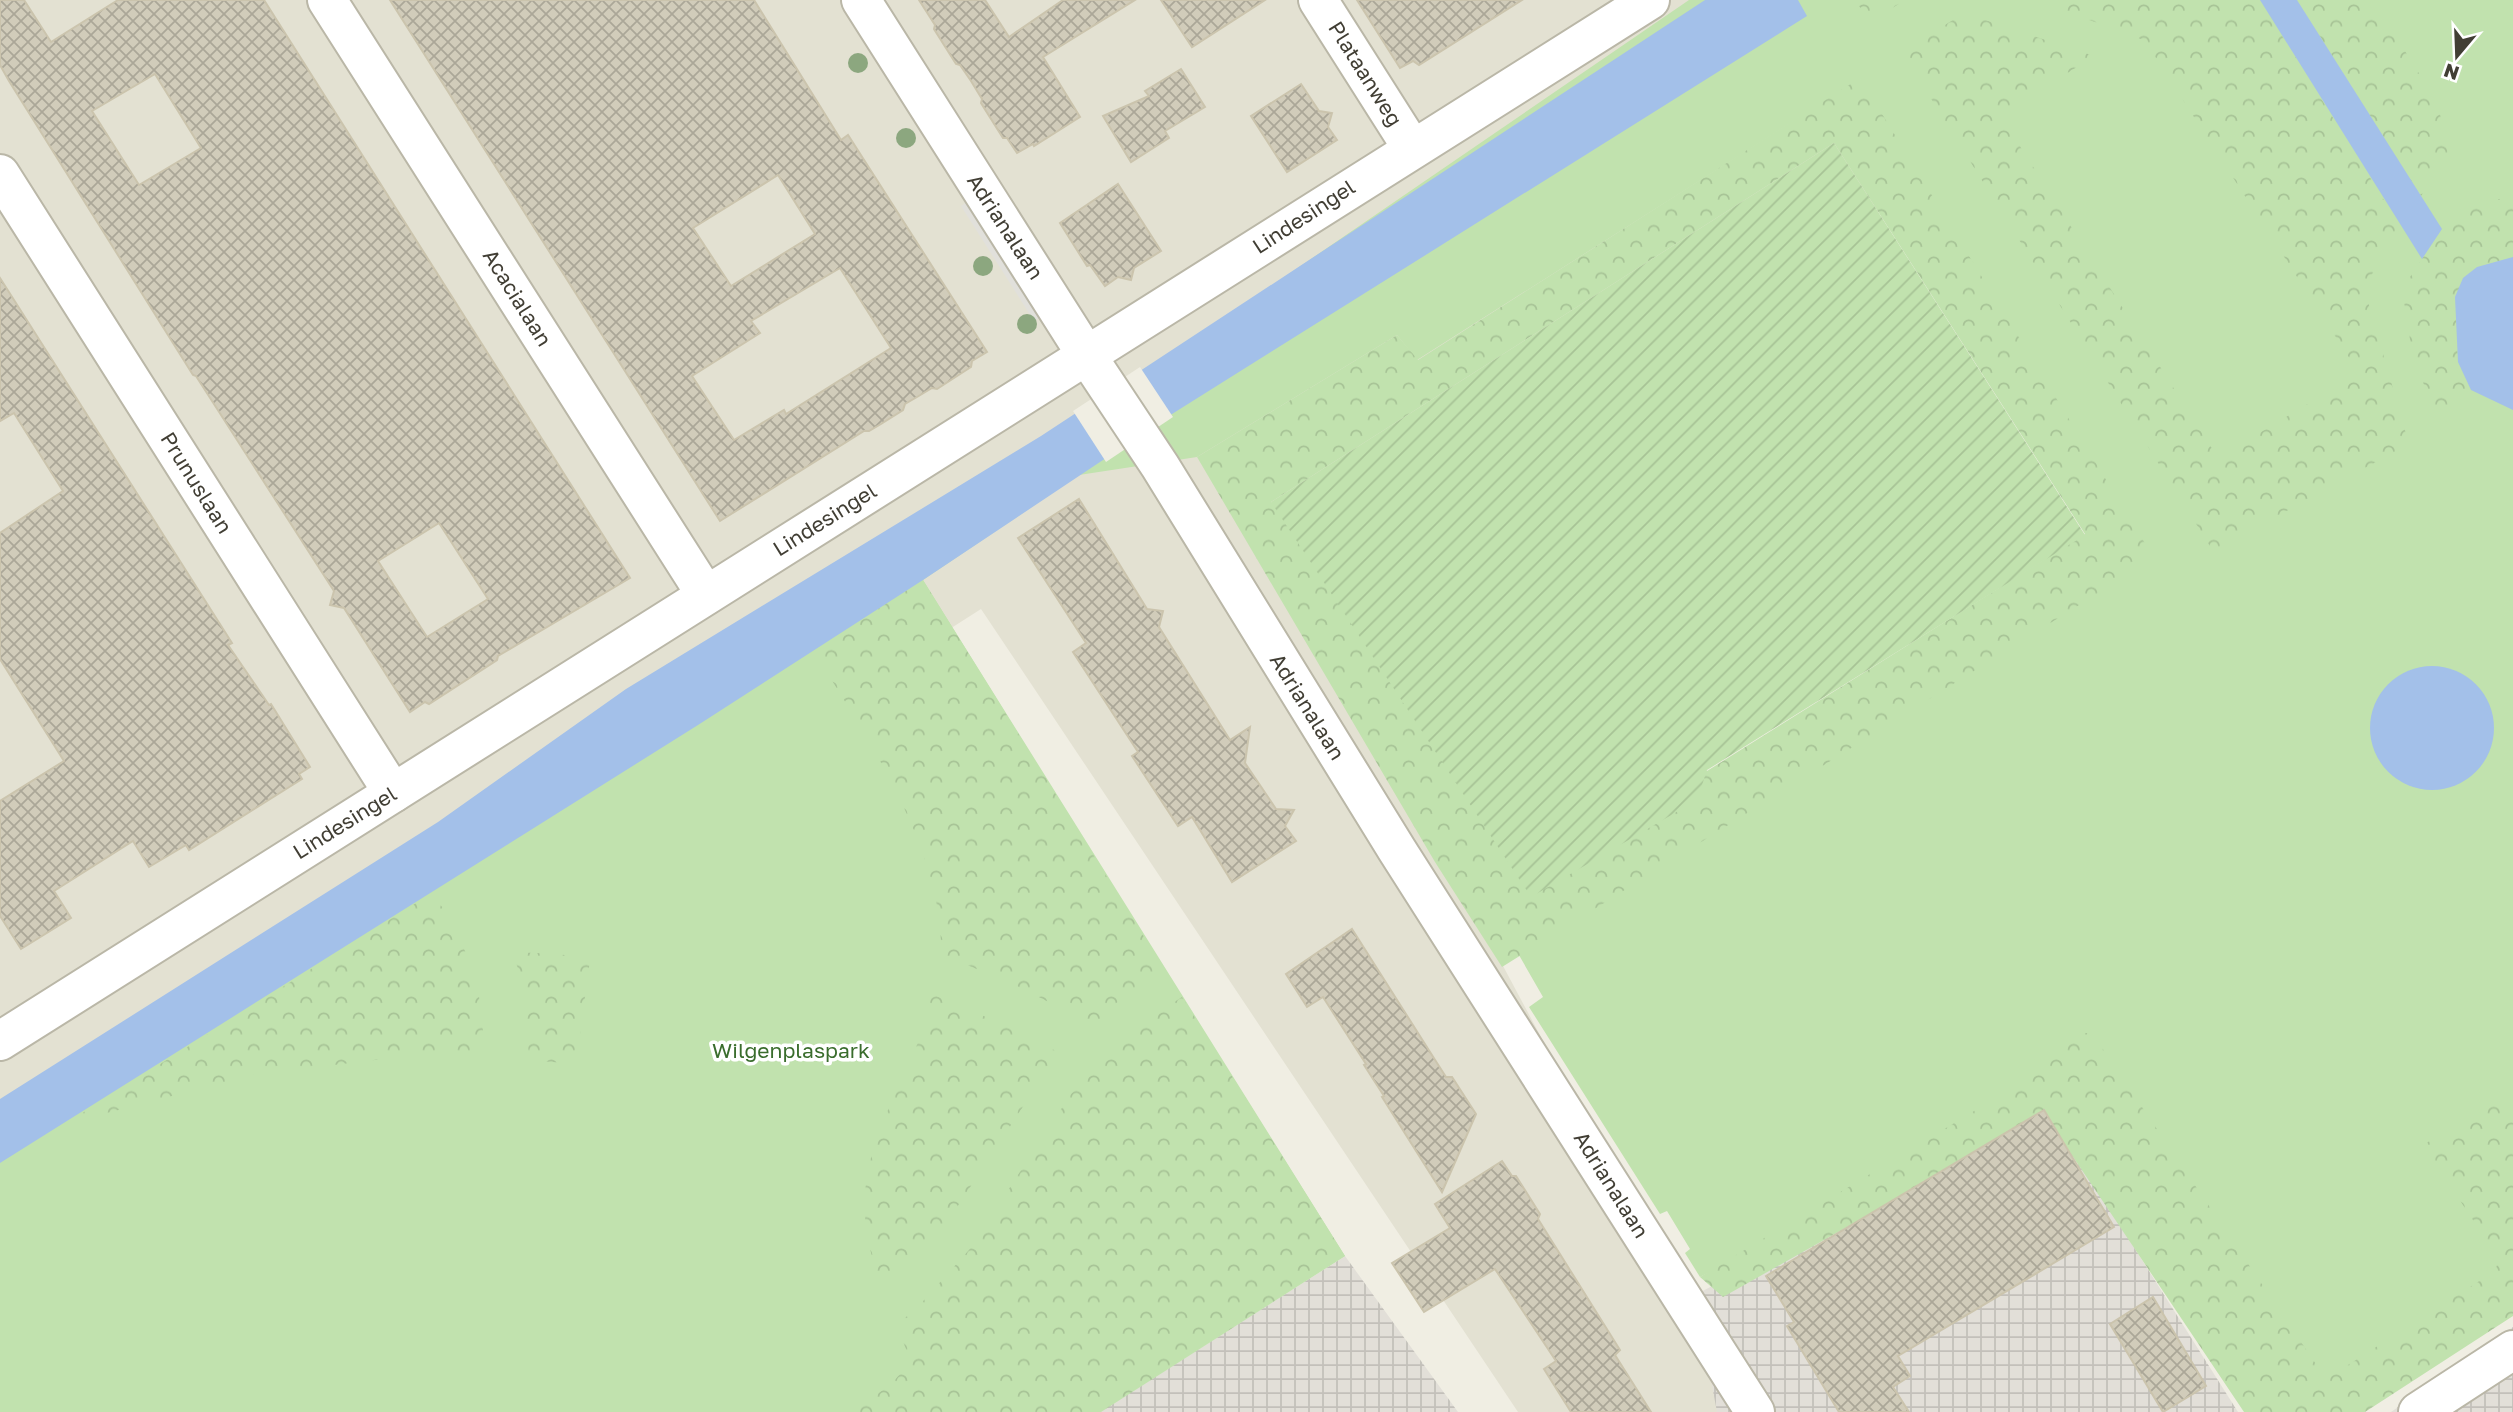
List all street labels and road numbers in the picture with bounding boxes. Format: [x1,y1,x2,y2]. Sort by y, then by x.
street label: Plataanweg [1323,16,1408,131]
street label: Adrianalaan [962,169,1050,284]
street label: Lindesingel [1247,173,1360,259]
street label: Acacialaan [478,244,558,351]
street label: Prunuslaan [155,427,238,538]
street label: Lindesingel [768,477,881,561]
street label: Adrianalaan [1265,648,1351,765]
street label: Lindesingel [288,780,401,864]
street label: Adrianalaan [1569,1126,1655,1243]

